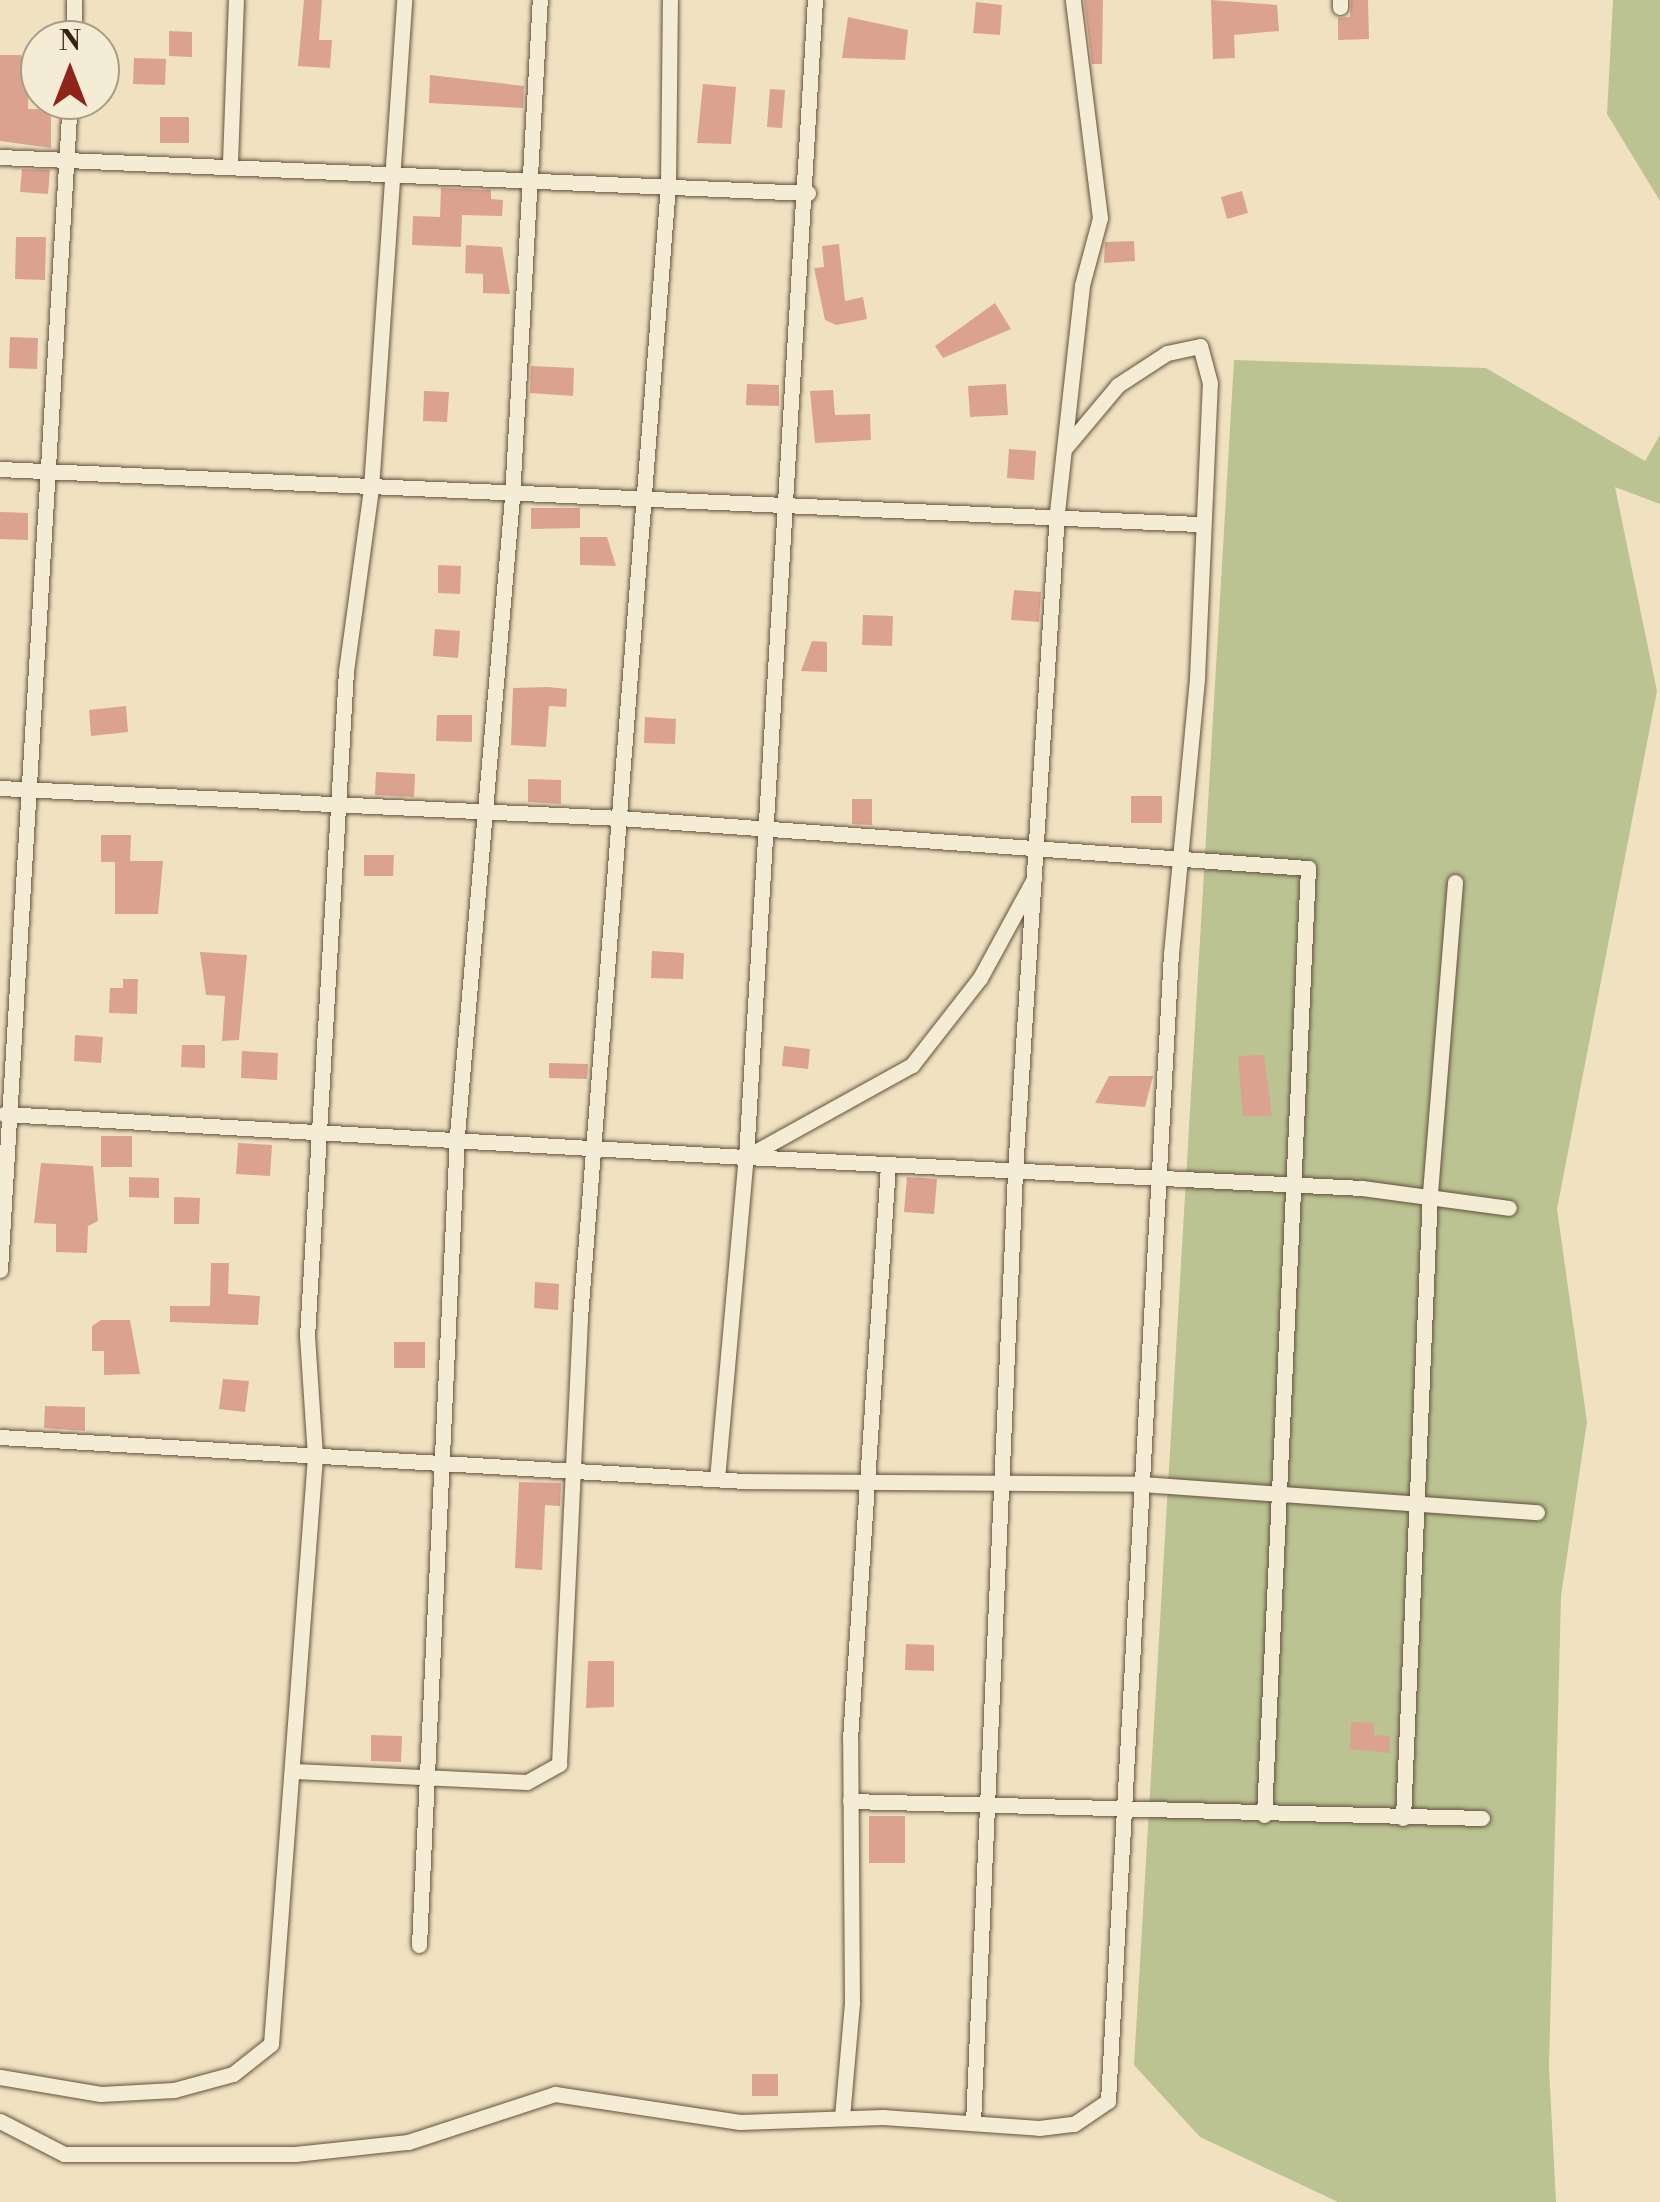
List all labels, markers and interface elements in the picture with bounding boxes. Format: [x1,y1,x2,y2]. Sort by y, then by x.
north arrow [20,20,120,120]
text: N [59,24,81,59]

